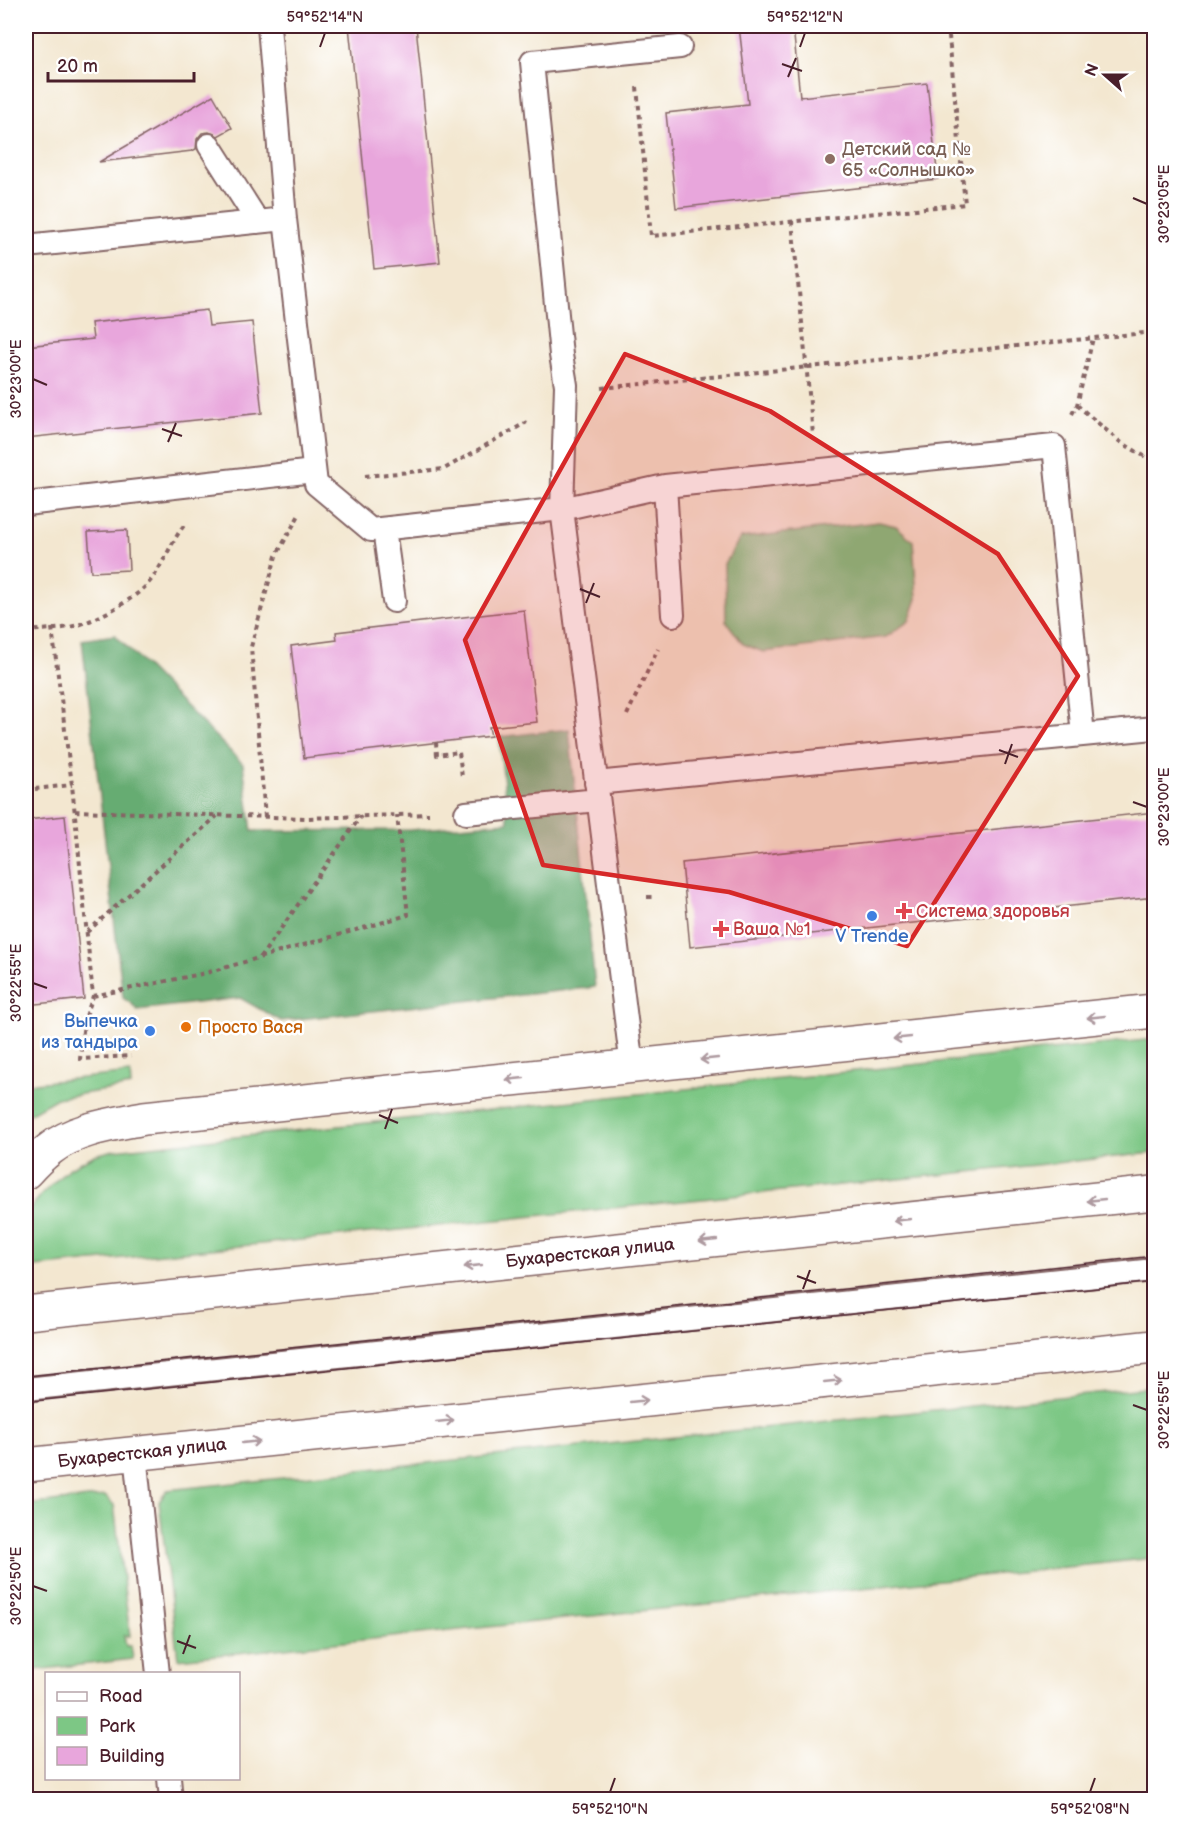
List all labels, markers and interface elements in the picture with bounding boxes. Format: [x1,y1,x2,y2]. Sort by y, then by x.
text: 59°52'14"N [287,8,363,27]
text: 59°52'12"N [767,8,843,27]
scale bar [48,45,194,83]
north arrow [1075,45,1135,105]
text: 20 m [57,56,98,77]
text: N [1081,61,1103,79]
place label: Детский сад № 65 «Солнышко» [842,139,975,181]
marker: Детский сад № 65 «Солнышко» [823,152,837,166]
text: 30°23'05"E [1155,164,1174,244]
text: 30°23'00"E [7,339,26,419]
text: 30°23'00"E [1155,767,1174,847]
place label: Система здоровья [916,901,1070,922]
marker: Система здоровья [897,904,911,918]
marker: V Trende [865,909,879,923]
place label: Ваша №1 [733,919,811,940]
marker: Ваша №1 [714,922,728,936]
place label: V Trende [835,926,909,947]
text: 30°22'55"E [7,944,26,1022]
place label: Выпечка из тандыра [41,1011,138,1053]
one-way arrow [1087,1012,1107,1023]
place label: Просто Вася [198,1017,303,1038]
marker: Просто Вася [179,1020,193,1034]
marker: Выпечка из тандыра [143,1024,157,1038]
one-way arrow [893,1033,913,1044]
one-way arrow [699,1054,719,1065]
one-way arrow [505,1074,525,1085]
one-way arrow [1087,1194,1107,1205]
one-way arrow [893,1215,913,1226]
street label: Бухарестская улица [504,1234,676,1272]
one-way arrow [699,1236,719,1247]
one-way arrow [463,1260,483,1271]
text: 30°22'55"E [1155,1371,1174,1449]
one-way arrow [822,1375,842,1386]
one-way arrow [628,1395,648,1406]
one-way arrow [434,1416,454,1427]
street label: Бухарестская улица [56,1434,228,1472]
one-way arrow [240,1436,260,1447]
text: 30°22'50"E [7,1546,26,1625]
legend [45,1672,240,1780]
text: Road [99,1686,143,1707]
text: Park [99,1716,135,1737]
text: Building [99,1746,165,1767]
text: 59°52'10"N [572,1800,648,1819]
text: 59°52'08"N [1050,1800,1130,1819]

